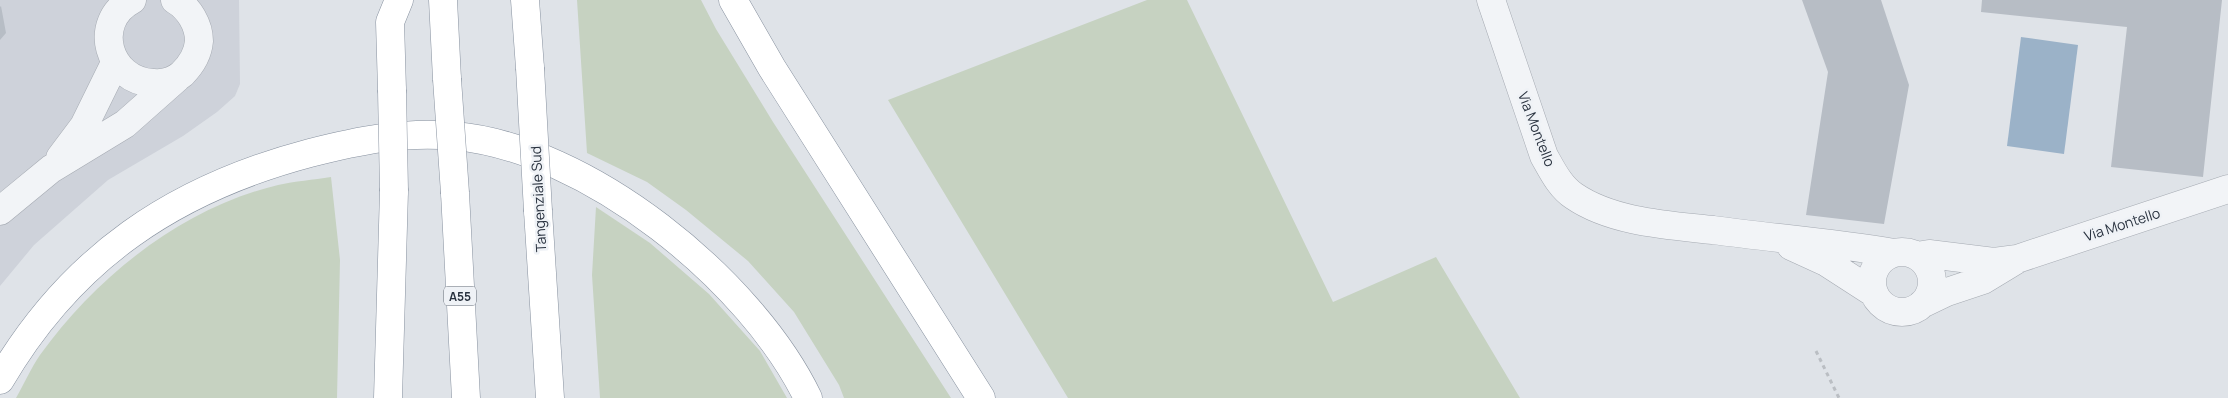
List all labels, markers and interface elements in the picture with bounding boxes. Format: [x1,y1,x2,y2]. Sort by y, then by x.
street label: Via Montello [1514,89,1560,169]
street label: Tangenziale Sud [526,146,550,252]
street label: Via Montello [2082,203,2162,245]
road number: A55 [444,286,476,306]

